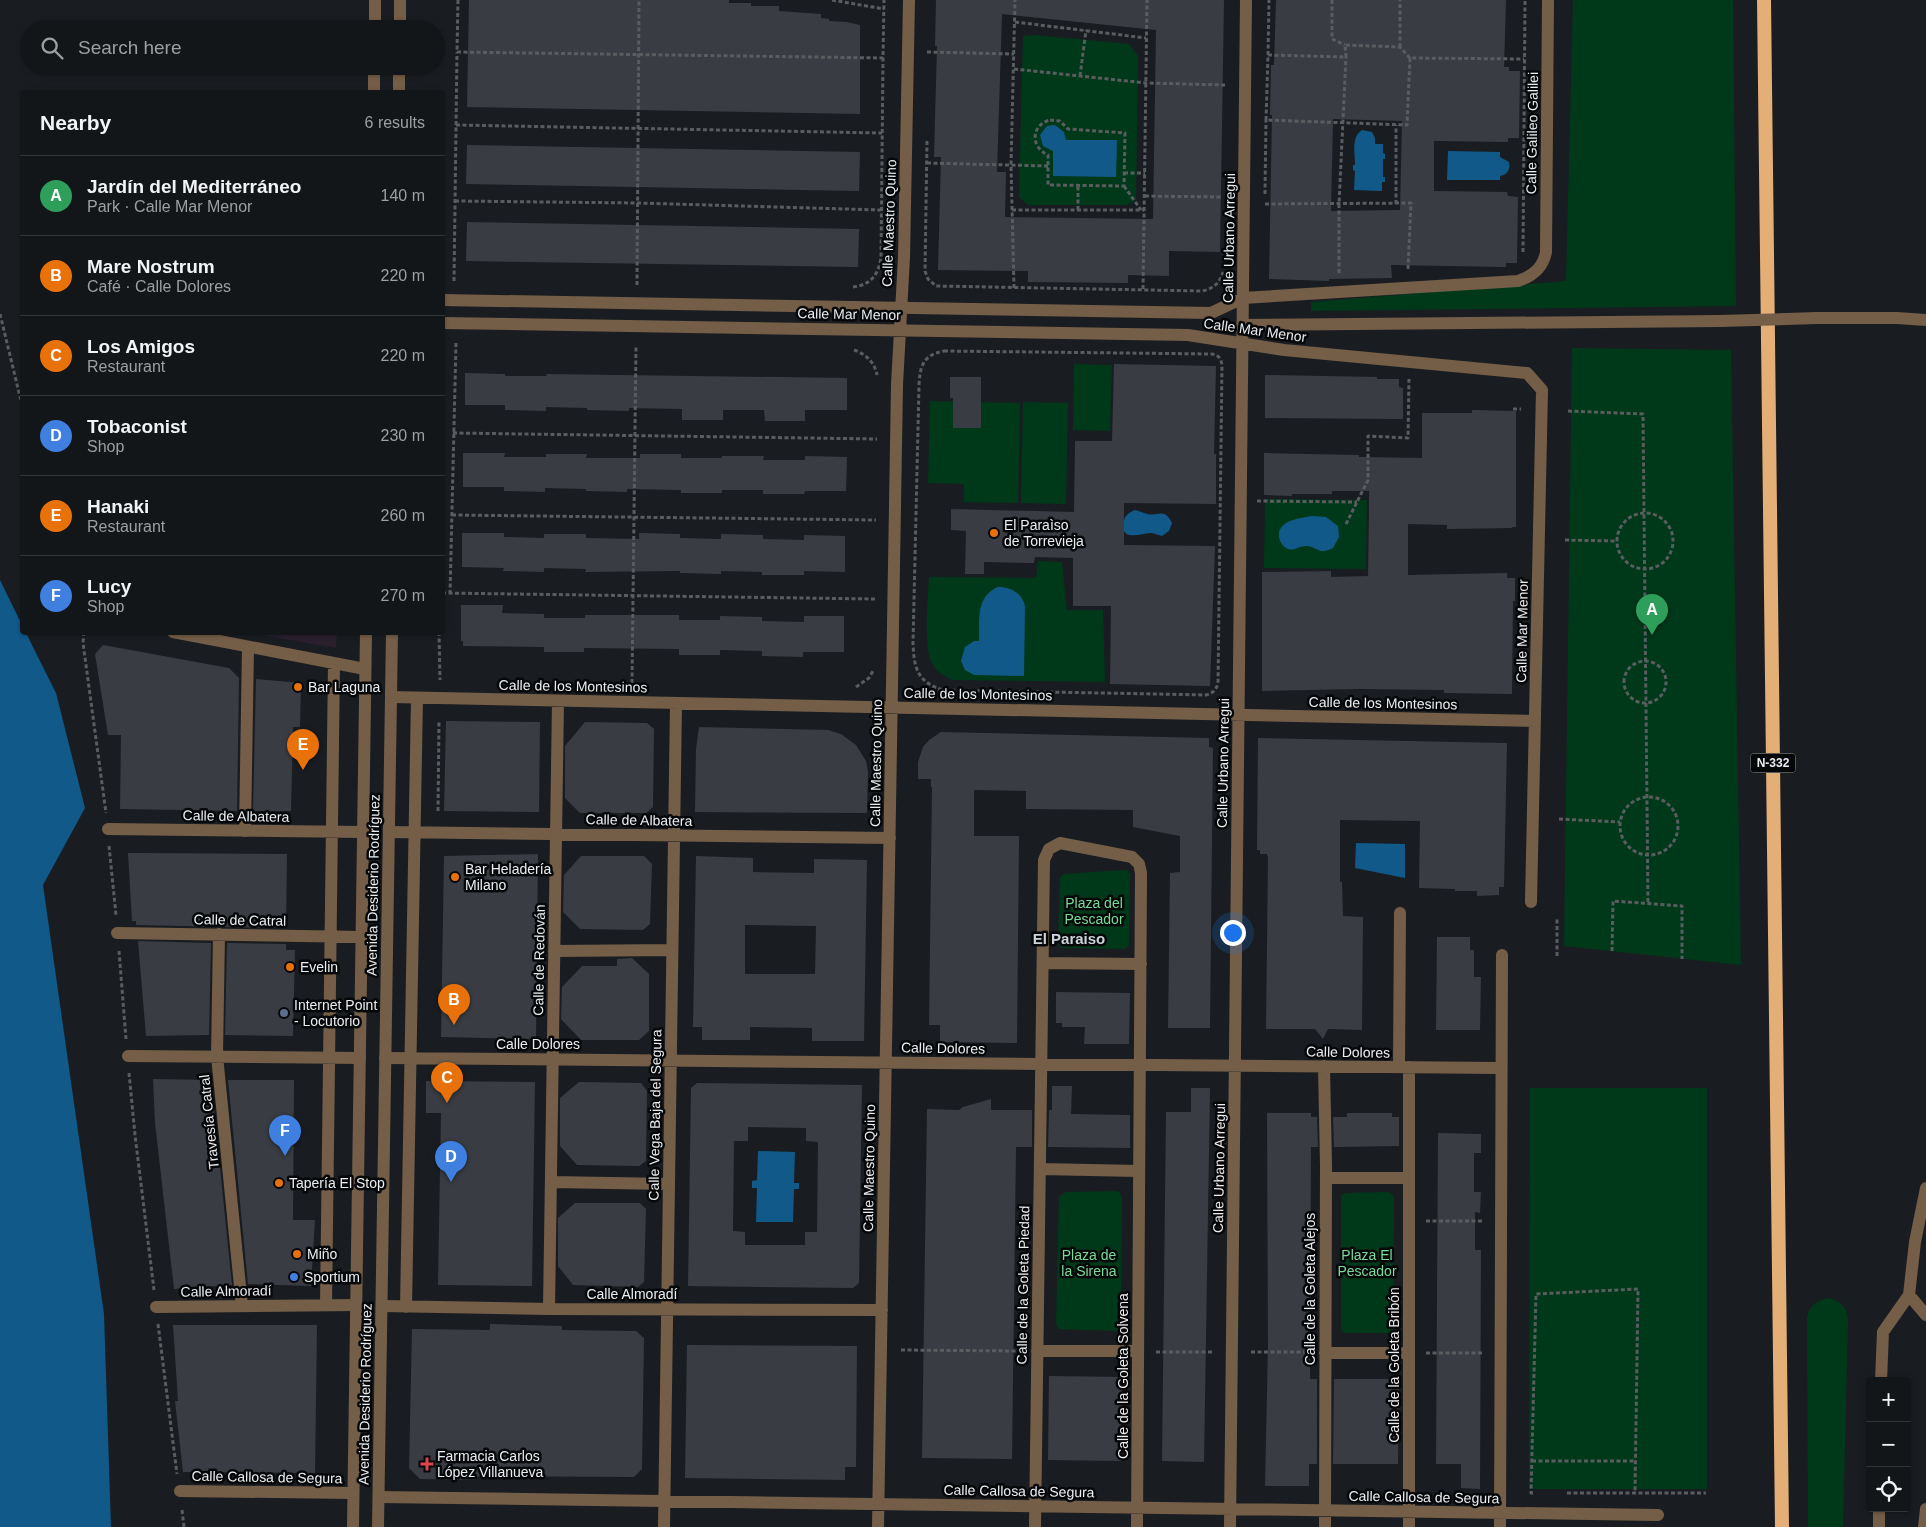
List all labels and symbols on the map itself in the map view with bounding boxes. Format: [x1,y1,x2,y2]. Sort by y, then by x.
street label: Calle Galileo Galilei [1523,72,1541,194]
street label: Calle Maestro Quino [879,159,899,287]
street label: Calle Urbano Arregui [1220,173,1238,303]
street label: Calle Mar Menor [797,305,901,323]
street label: Calle Mar Menor [1203,315,1308,345]
place label: El Paraìso de Torrevieja [1004,517,1084,549]
marker: El Paraìso de Torrevieja [988,527,1000,539]
street label: Calle Mar Menor [1513,579,1531,683]
pin: A [1636,594,1668,635]
street label: Calle de los Montesinos [499,677,647,695]
place label: Bar Laguna [308,679,381,695]
marker: Bar Laguna [292,681,304,693]
street label: Calle de los Montesinos [904,685,1052,703]
street label: Calle de los Montesinos [1309,694,1457,712]
street label: Calle Urbano Arregui [1214,698,1232,828]
street label: Calle Maestro Quino [867,699,885,827]
pin: E [287,729,319,770]
road number: N-332 [1750,754,1796,772]
street label: Avenida Desiderio Rodríguez [363,794,383,976]
street label: Calle de Albatera [183,807,290,825]
street label: Calle de Albatera [586,811,693,829]
place label: Bar Heladería Milano [465,861,552,893]
marker: Bar Heladería Milano [449,871,461,883]
park label: Plaza del Pescador [1064,895,1124,927]
street label: Calle de Redován [530,904,548,1016]
street label: Calle de Catral [194,911,286,929]
your location [1220,920,1246,946]
district label: El Paraiso [1033,930,1105,947]
place label: Evelin [300,959,338,975]
marker: Evelin [284,961,296,973]
pin: B [438,984,470,1025]
place label: Internet Point - Locutorio [294,997,377,1029]
marker: Internet Point - Locutorio [278,1007,290,1019]
street label: Calle Vega Baja del Segura [646,1029,664,1201]
street label: Calle Dolores [496,1036,580,1052]
street label: Calle Dolores [901,1039,985,1057]
street label: Calle Dolores [1306,1043,1390,1061]
pin: C [431,1062,463,1103]
street label: Travesía Catral [196,1074,222,1170]
street label: Calle Urbano Arregui [1210,1103,1228,1233]
street label: Calle Maestro Quino [860,1104,878,1232]
pin: F [269,1115,301,1156]
pin: D [435,1141,467,1182]
place label: Tapería El Stop [289,1175,385,1191]
marker: Tapería El Stop [273,1177,285,1189]
street label: Calle de la Goleta Piedad [1014,1205,1032,1365]
street label: Calle de la Goleta Alejos [1302,1213,1318,1365]
place label: Miño [307,1246,338,1262]
park label: Plaza de la Sirena [1061,1247,1117,1279]
park label: Plaza El Pescador [1337,1247,1397,1279]
marker: Miño [291,1248,303,1260]
place label: Sportium [304,1269,360,1285]
marker: Sportium [288,1271,300,1283]
street label: Calle Almoradí [180,1282,272,1300]
street label: Calle Almoradí [586,1286,678,1302]
street label: Calle de la Goleta Bribón [1386,1287,1402,1443]
street label: Calle de la Goleta Solvena [1115,1293,1131,1459]
street label: Avenida Desiderio Rodríguez [355,1303,375,1485]
place label: Farmacia Carlos López Villanueva [437,1448,544,1480]
marker: Farmacia Carlos López Villanueva [421,1458,433,1470]
street label: Calle Callosa de Segura [191,1468,343,1486]
street label: Calle Callosa de Segura [943,1482,1095,1500]
street label: Calle Callosa de Segura [1348,1488,1500,1506]

